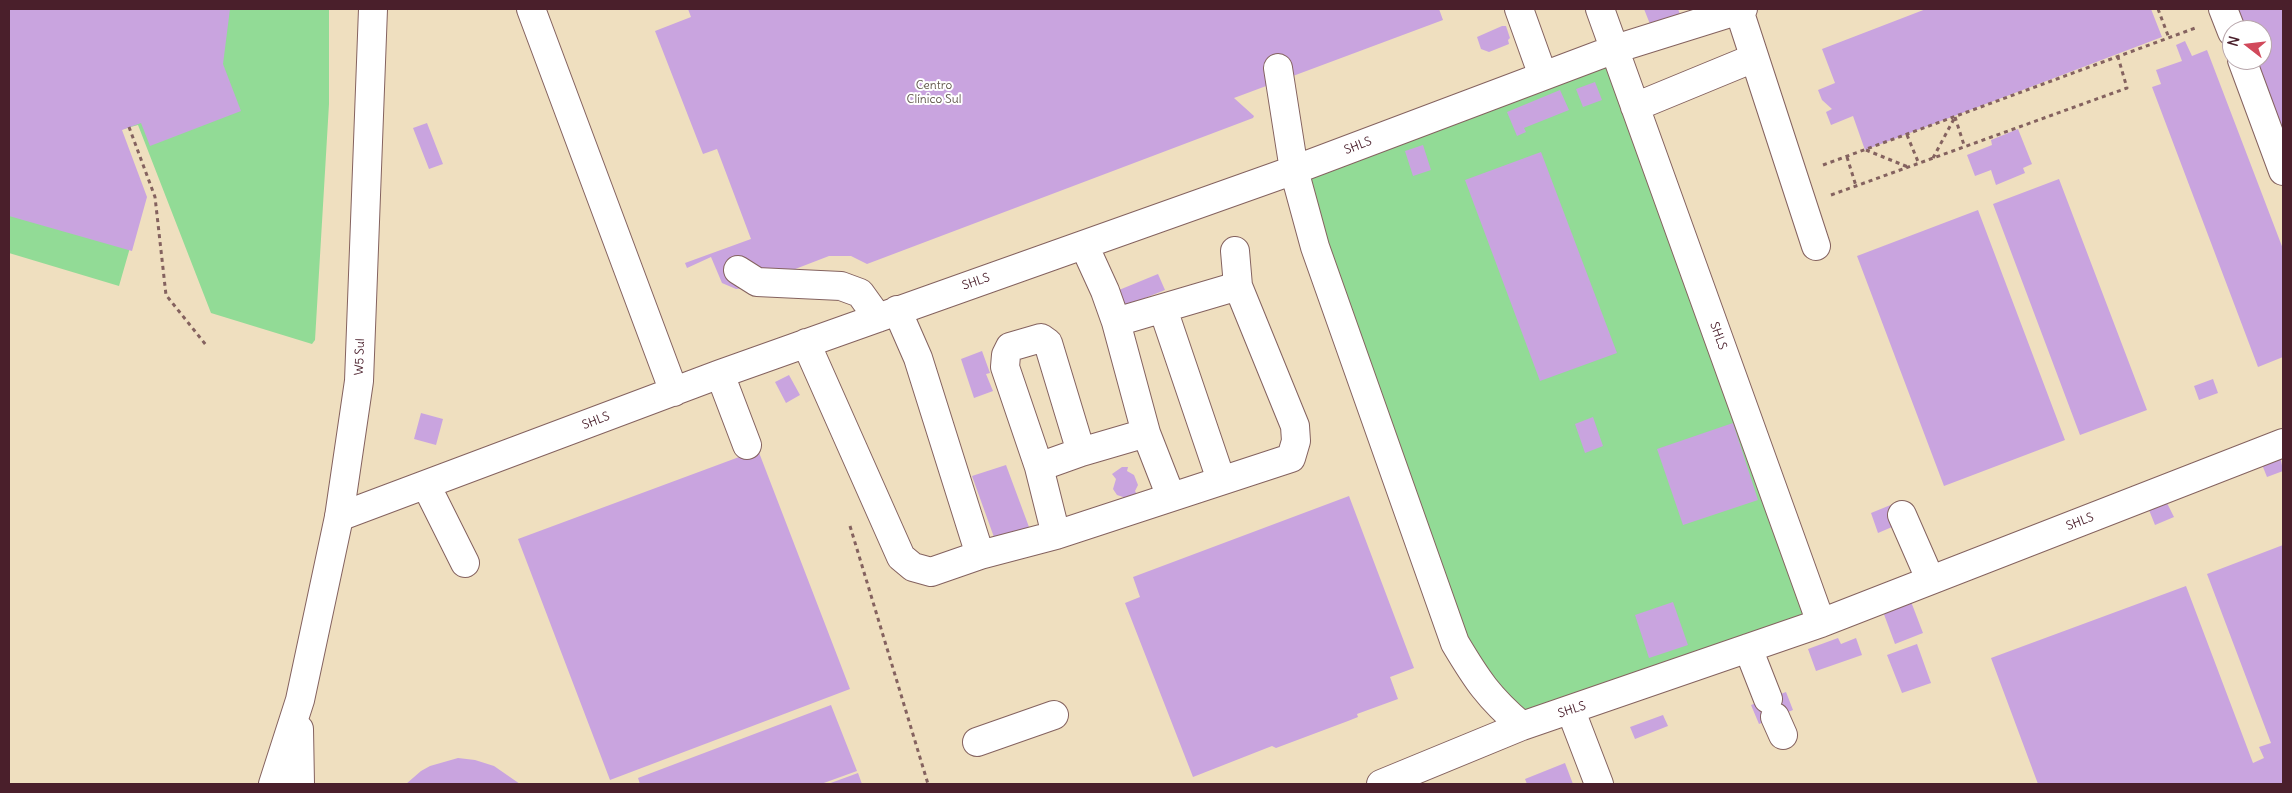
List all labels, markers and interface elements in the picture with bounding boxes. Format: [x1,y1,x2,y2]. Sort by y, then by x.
north arrow [2222,20,2272,70]
text: N [2224,34,2244,48]
park label: Centro Clínico Sul [907,79,961,107]
street label: SHLS [1342,134,1374,158]
street label: SHLS [960,271,992,293]
street label: SHLS [1706,320,1730,352]
street label: W5 Sul [352,338,368,376]
street label: SHLS [580,409,612,433]
street label: SHLS [2064,510,2096,534]
street label: SHLS [1556,699,1588,721]

